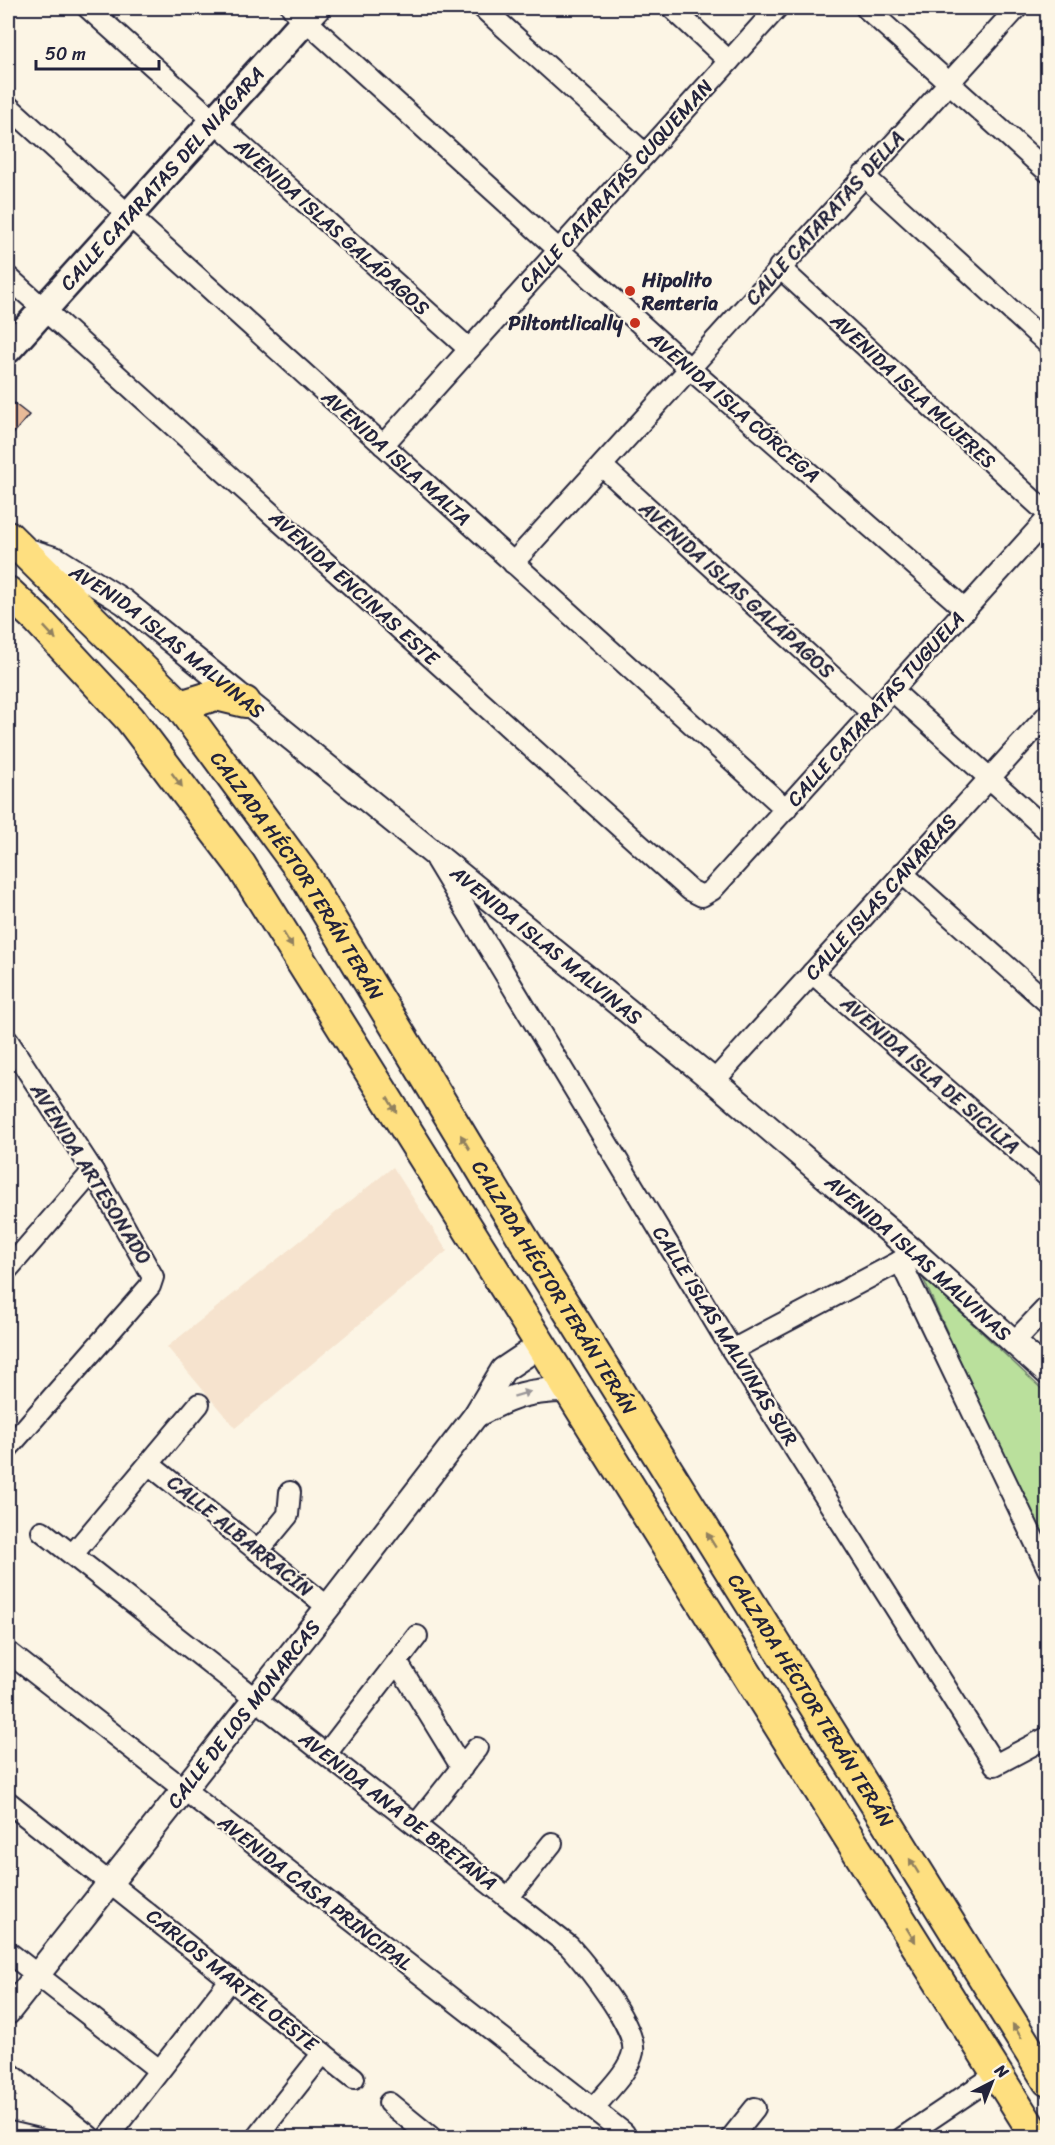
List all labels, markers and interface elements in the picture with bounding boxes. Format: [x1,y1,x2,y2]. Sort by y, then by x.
scale bar [36,33,159,71]
text: 50 m [45,38,86,70]
street label: CALLE CATARATAS DEL NIÁGARA [51,58,273,299]
street label: CALLE CATARATAS CUQUEMAN [510,71,722,301]
street label: CALLE CATARATAS DELLA [736,122,914,314]
street label: AVENIDA ISLAS GALÁPAGOS [225,128,438,325]
place label: Hipolito Renteria [641,263,718,321]
marker: Hipolito Renteria [623,284,637,298]
street label: AVENIDA ISLA MUJERES [821,304,1004,478]
place label: Piltontlically [508,306,624,341]
marker: Piltontlically [628,316,642,330]
street label: AVENIDA ISLA CÓRCEGA [639,321,828,492]
street label: AVENIDA ISLA MALTA [312,380,479,535]
street label: AVENIDA ISLAS GALÁPAGOS [630,491,843,688]
street label: AVENIDA ENCINAS ESTE [260,501,449,676]
street label: AVENIDA ISLAS MALVINAS [62,554,274,728]
street label: CALLE CATARATAS TUGUELA [778,603,974,815]
one-way arrow [43,625,56,640]
street label: CALZADA HÉCTOR TERÁN TERÁN [201,743,393,1007]
one-way arrow [171,772,183,788]
street label: CALLE ISLAS CANARIAS [796,805,966,989]
street label: AVENIDA ISLAS MALVINAS [442,855,651,1034]
one-way arrow [283,932,294,948]
street label: AVENIDA ISLA DE SICILIA [832,986,1028,1163]
street label: AVENIDA ARTESONADO [20,1075,161,1272]
one-way arrow [387,1097,398,1113]
one-way arrow [459,1134,470,1150]
street label: CALZADA HÉCTOR TERÁN TERÁN [462,1153,647,1422]
street label: AVENIDA ISLAS MALVINAS [816,1165,1020,1350]
street label: CALLE ISLAS MALVINAS SUR [643,1219,807,1453]
one-way arrow [513,1389,531,1398]
street label: CALLE ALBARRACÍN [159,1466,321,1606]
one-way arrow [705,1532,716,1548]
street label: CALZADA HÉCTOR TERÁN TERÁN [718,1566,904,1834]
street label: CALLE DE LOS MONARCAS [158,1611,330,1816]
street label: AVENIDA ANA DE BRETAÑA [290,1721,505,1900]
street label: AVENIDA CASA PRINCIPAL [209,1805,421,1981]
one-way arrow [908,1858,919,1874]
street label: CARLOS MARTEL OESTE [138,1899,327,2062]
one-way arrow [905,1927,916,1943]
one-way arrow [1011,2023,1022,2039]
north arrow [962,2052,1022,2112]
text: N [987,2056,1016,2086]

